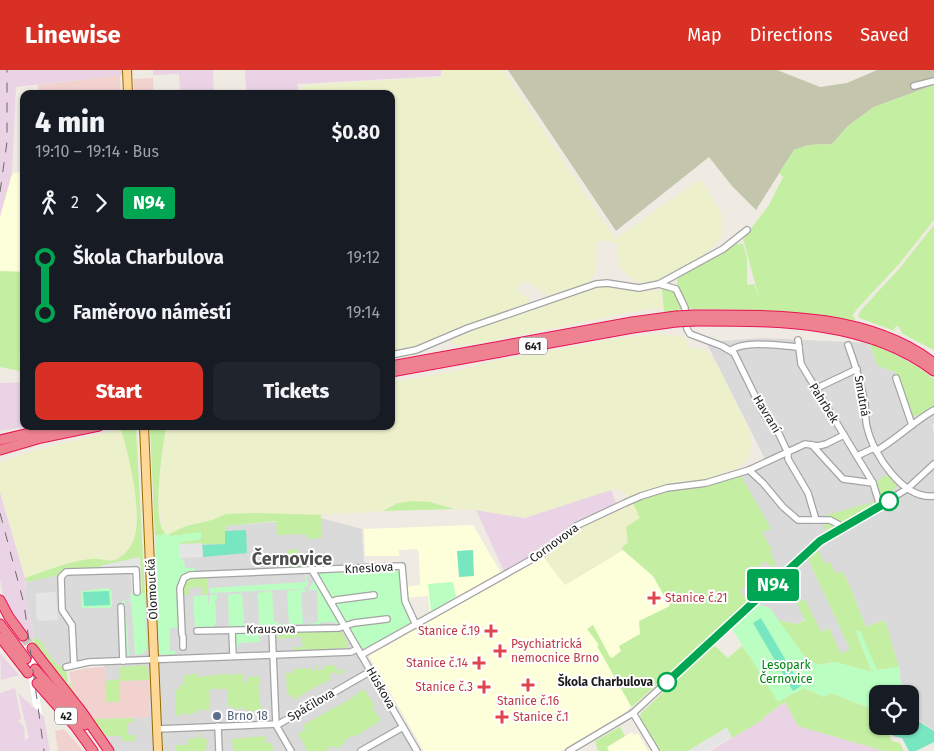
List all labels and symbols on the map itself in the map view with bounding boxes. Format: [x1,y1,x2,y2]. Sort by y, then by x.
road number: 641 [519,338,547,354]
street label: Smutná [851,374,873,418]
street label: Pahrbek [806,380,842,426]
street label: Havraní [750,393,784,436]
unlabelled marker [879,491,899,511]
street label: Cornovova [527,521,581,565]
district label: Černovice [252,547,332,570]
street label: Olomoucká [143,558,161,620]
street label: Kneslova [344,560,394,576]
line badge: N94 [744,569,802,601]
marker: Stanice č.21 [647,591,661,605]
place label: Stanice č.21 [665,591,728,605]
street label: Krausova [246,622,296,636]
place label: Stanice č.19 [418,624,480,638]
marker: Stanice č.19 [484,624,498,638]
place label: Psychiatrická nemocnice Brno [511,637,599,665]
marker: Psychiatrická nemocnice Brno [493,644,507,658]
place label: Stanice č.14 [406,656,469,670]
marker: Stanice č.14 [472,656,486,670]
park label: Lesopark Černovice [760,658,812,686]
street label: Húskova [363,665,399,711]
marker: Škola Charbulova [657,672,677,692]
place label: Škola Charbulova [558,673,653,689]
marker: Stanice č.16 [521,678,535,692]
place label: Stanice č.3 [415,680,473,694]
marker: Stanice č.3 [477,680,491,694]
street label: Spáčilova [285,686,337,724]
place label: Stanice č.16 [497,694,559,708]
road number: 42 [55,707,77,724]
place label: Brno 18 [227,709,268,723]
marker: Brno 18 [211,710,223,722]
marker: Stanice č.1 [495,710,509,724]
place label: Stanice č.1 [513,710,569,724]

